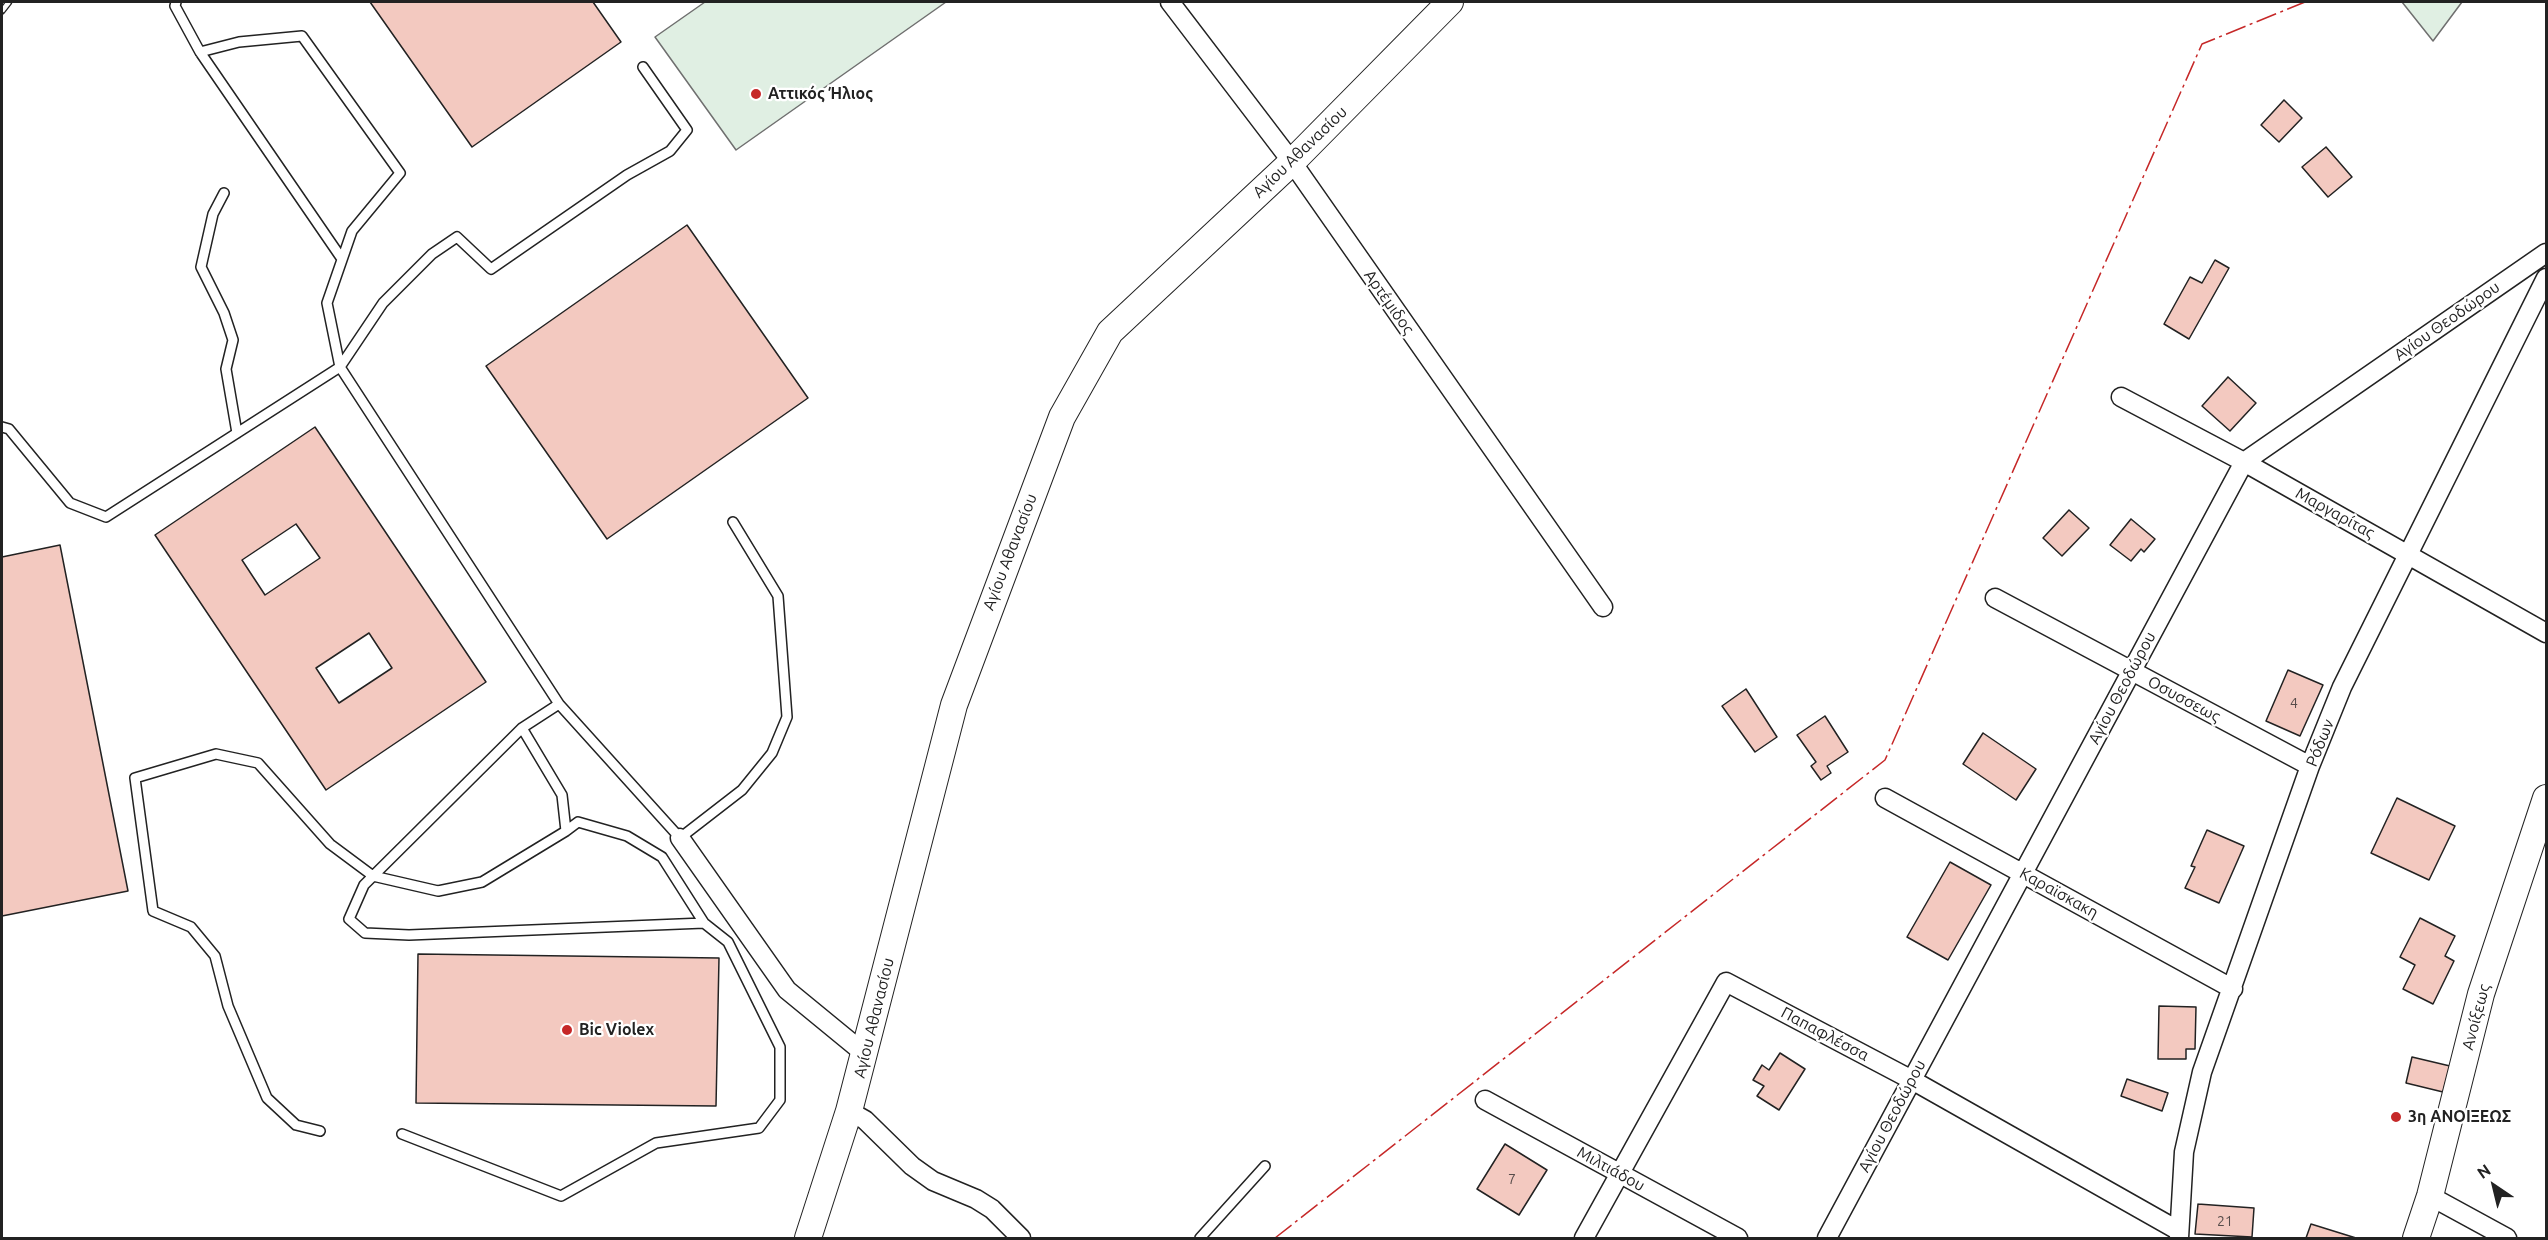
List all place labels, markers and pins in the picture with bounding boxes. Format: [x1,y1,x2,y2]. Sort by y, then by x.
place label: Αττικός Ήλιος [768,84,873,104]
marker: Αττικός Ήλιος [749,87,763,101]
place label: Bic Violex [579,1020,654,1040]
marker: Bic Violex [560,1023,574,1037]
place label: 3η ΑΝΟΙΞΕΩΣ [2408,1107,2511,1127]
marker: 3η ΑΝΟΙΞΕΩΣ [2389,1110,2403,1124]

